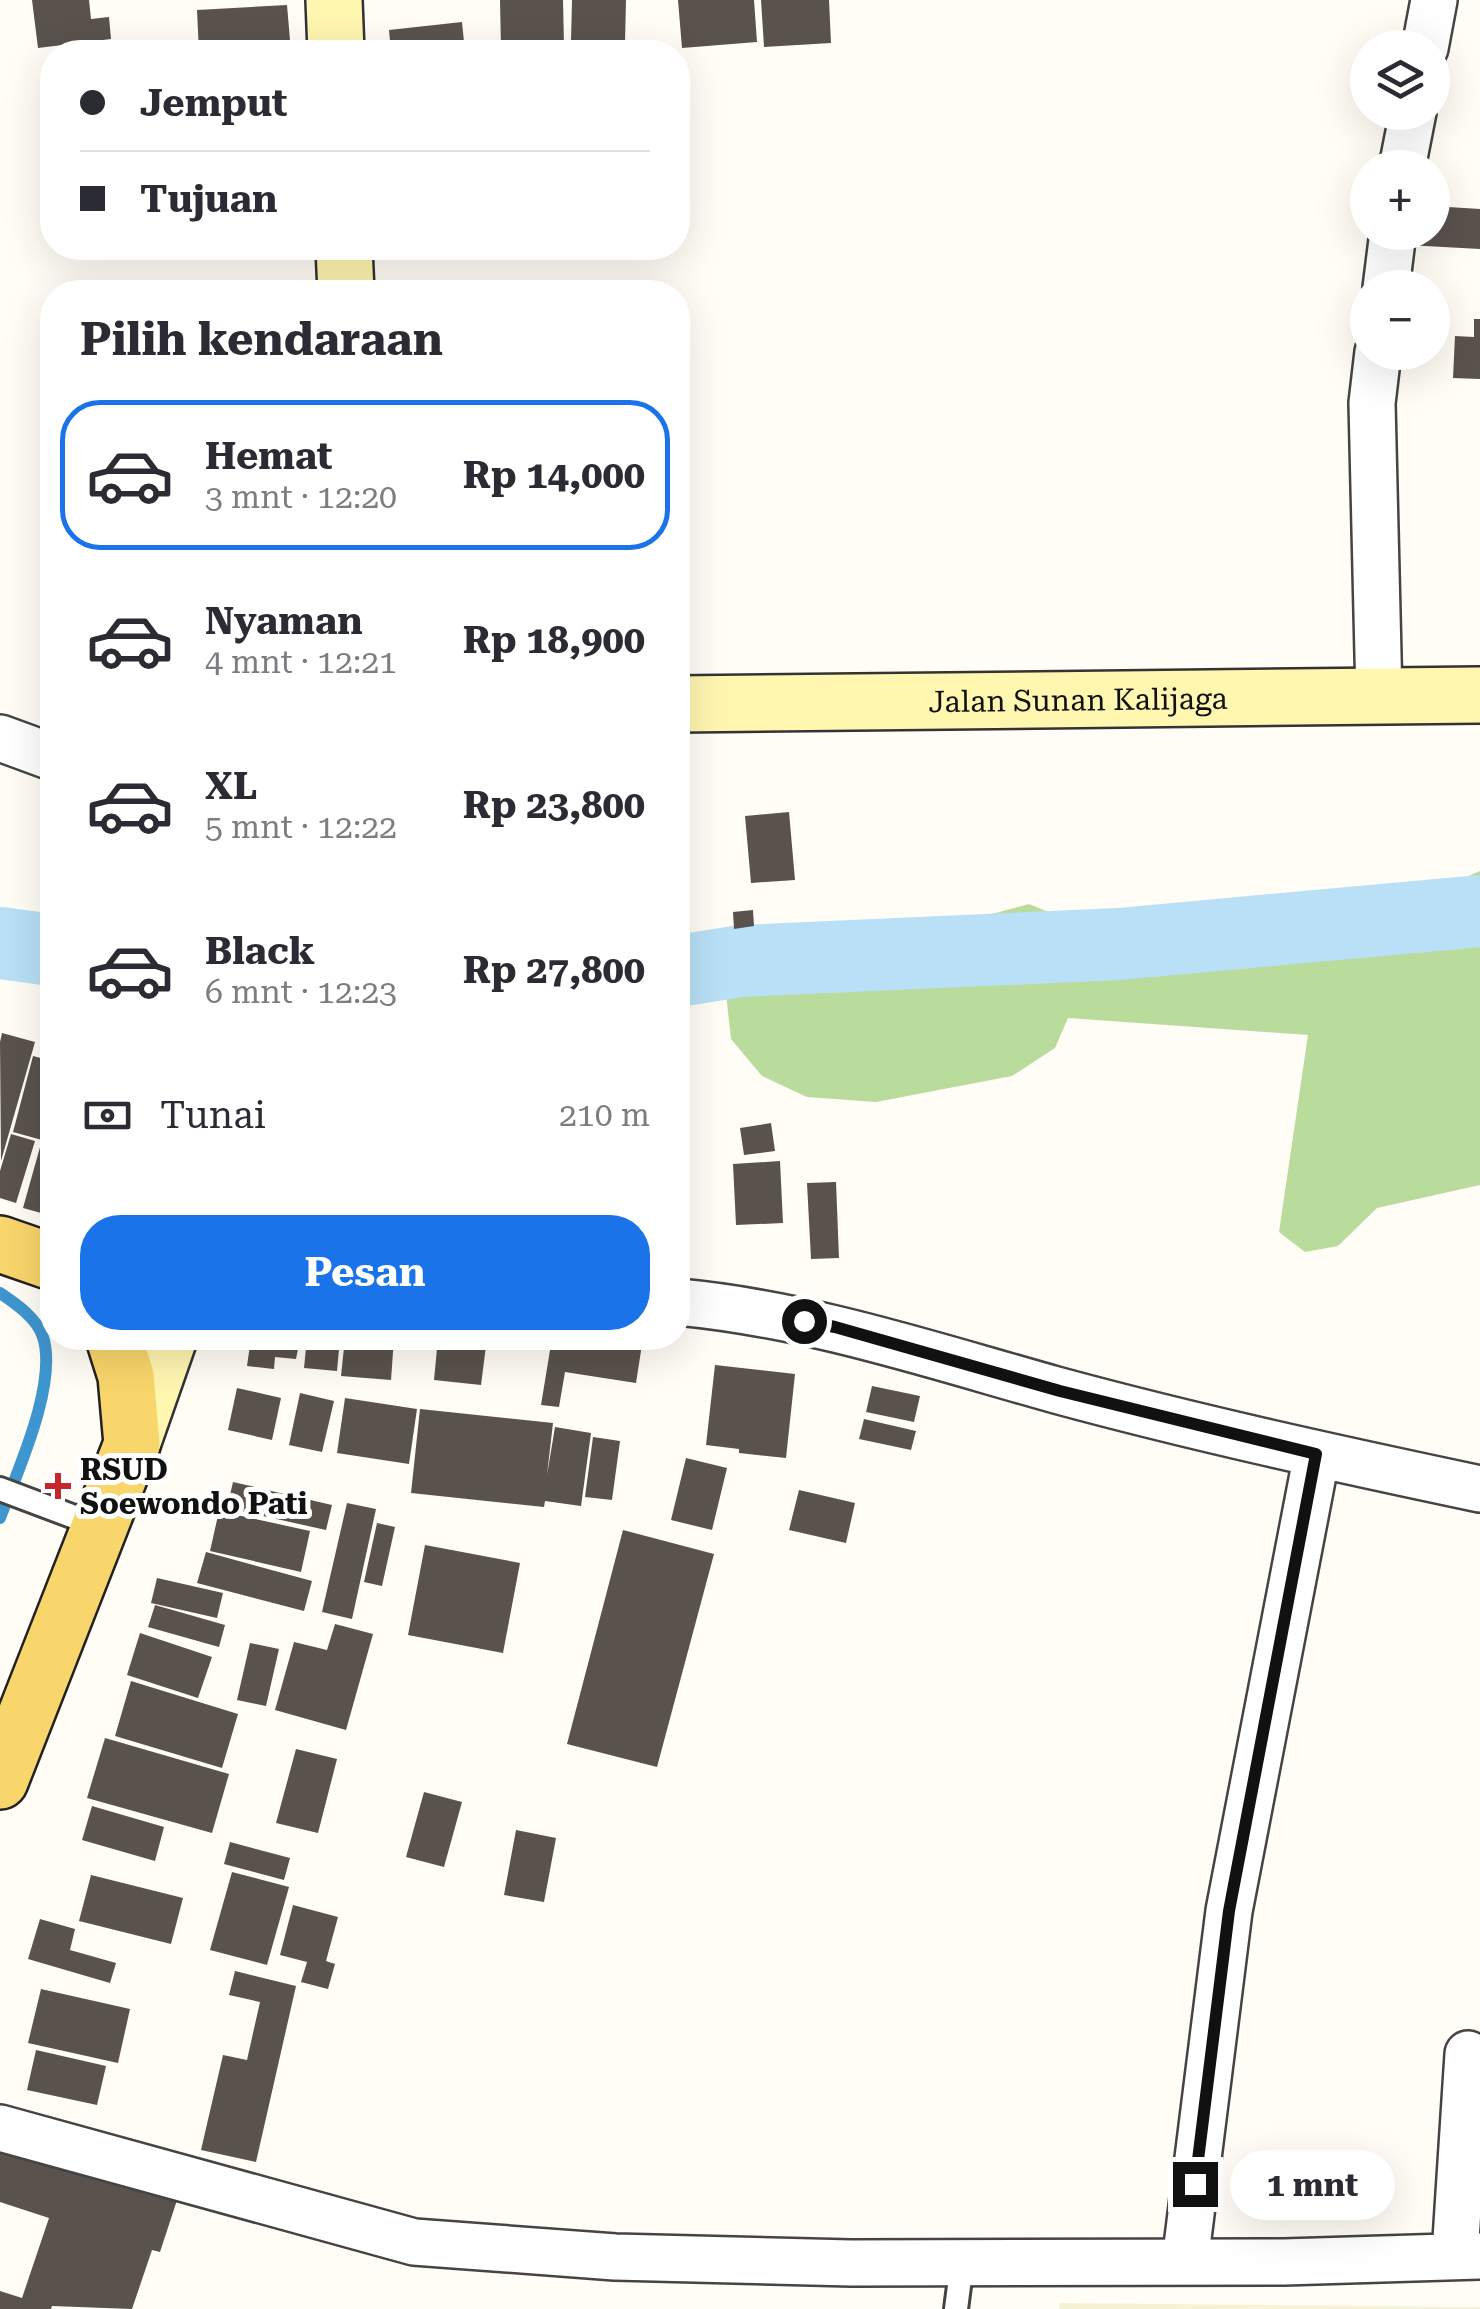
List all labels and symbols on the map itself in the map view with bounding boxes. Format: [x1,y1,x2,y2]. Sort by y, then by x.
street label: Jalan Sunan Kalijaga [928,680,1228,719]
route start [782,1299,827,1344]
place label: RSUD Soewondo Pati [80,1452,307,1521]
marker: RSUD Soewondo Pati [45,1473,71,1499]
callout: 1 mnt [1230,2149,1395,2219]
route end [1173,2162,1218,2207]

